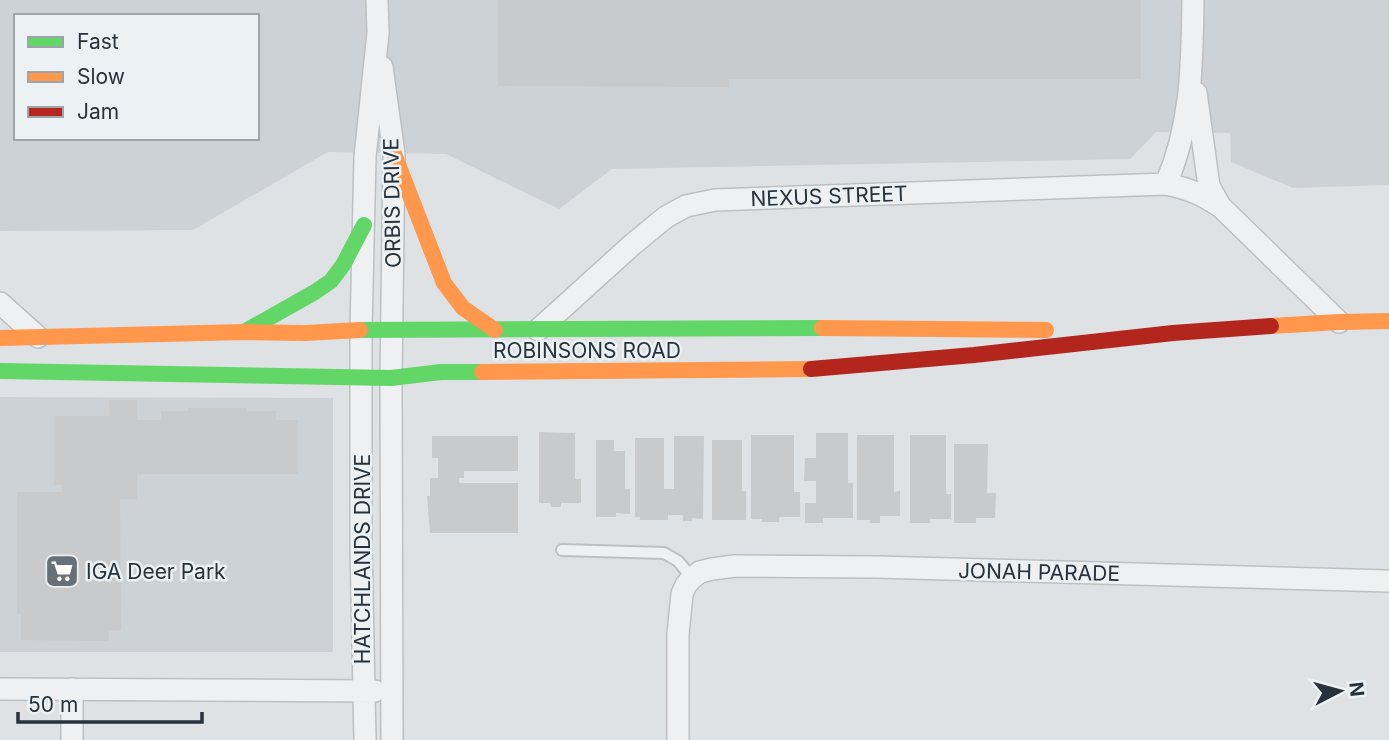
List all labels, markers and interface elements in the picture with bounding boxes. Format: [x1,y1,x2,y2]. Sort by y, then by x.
legend [14,14,259,140]
text: Fast [77,29,119,54]
text: Slow [77,64,125,89]
text: Jam [77,99,119,124]
street label: ORBIS DRIVE [378,138,406,268]
street label: NEXUS STREET [750,181,908,211]
street label: ROBINSONS ROAD [493,338,681,363]
street label: HATCHLANDS DRIVE [350,454,375,664]
supermarket icon: IGA Deer Park [43,552,81,590]
street label: JONAH PARADE [958,558,1120,586]
place label: IGA Deer Park [86,559,226,584]
north arrow [1305,656,1375,726]
scale bar [18,680,201,724]
text: N [1344,681,1369,698]
text: 50 m [28,692,78,717]

